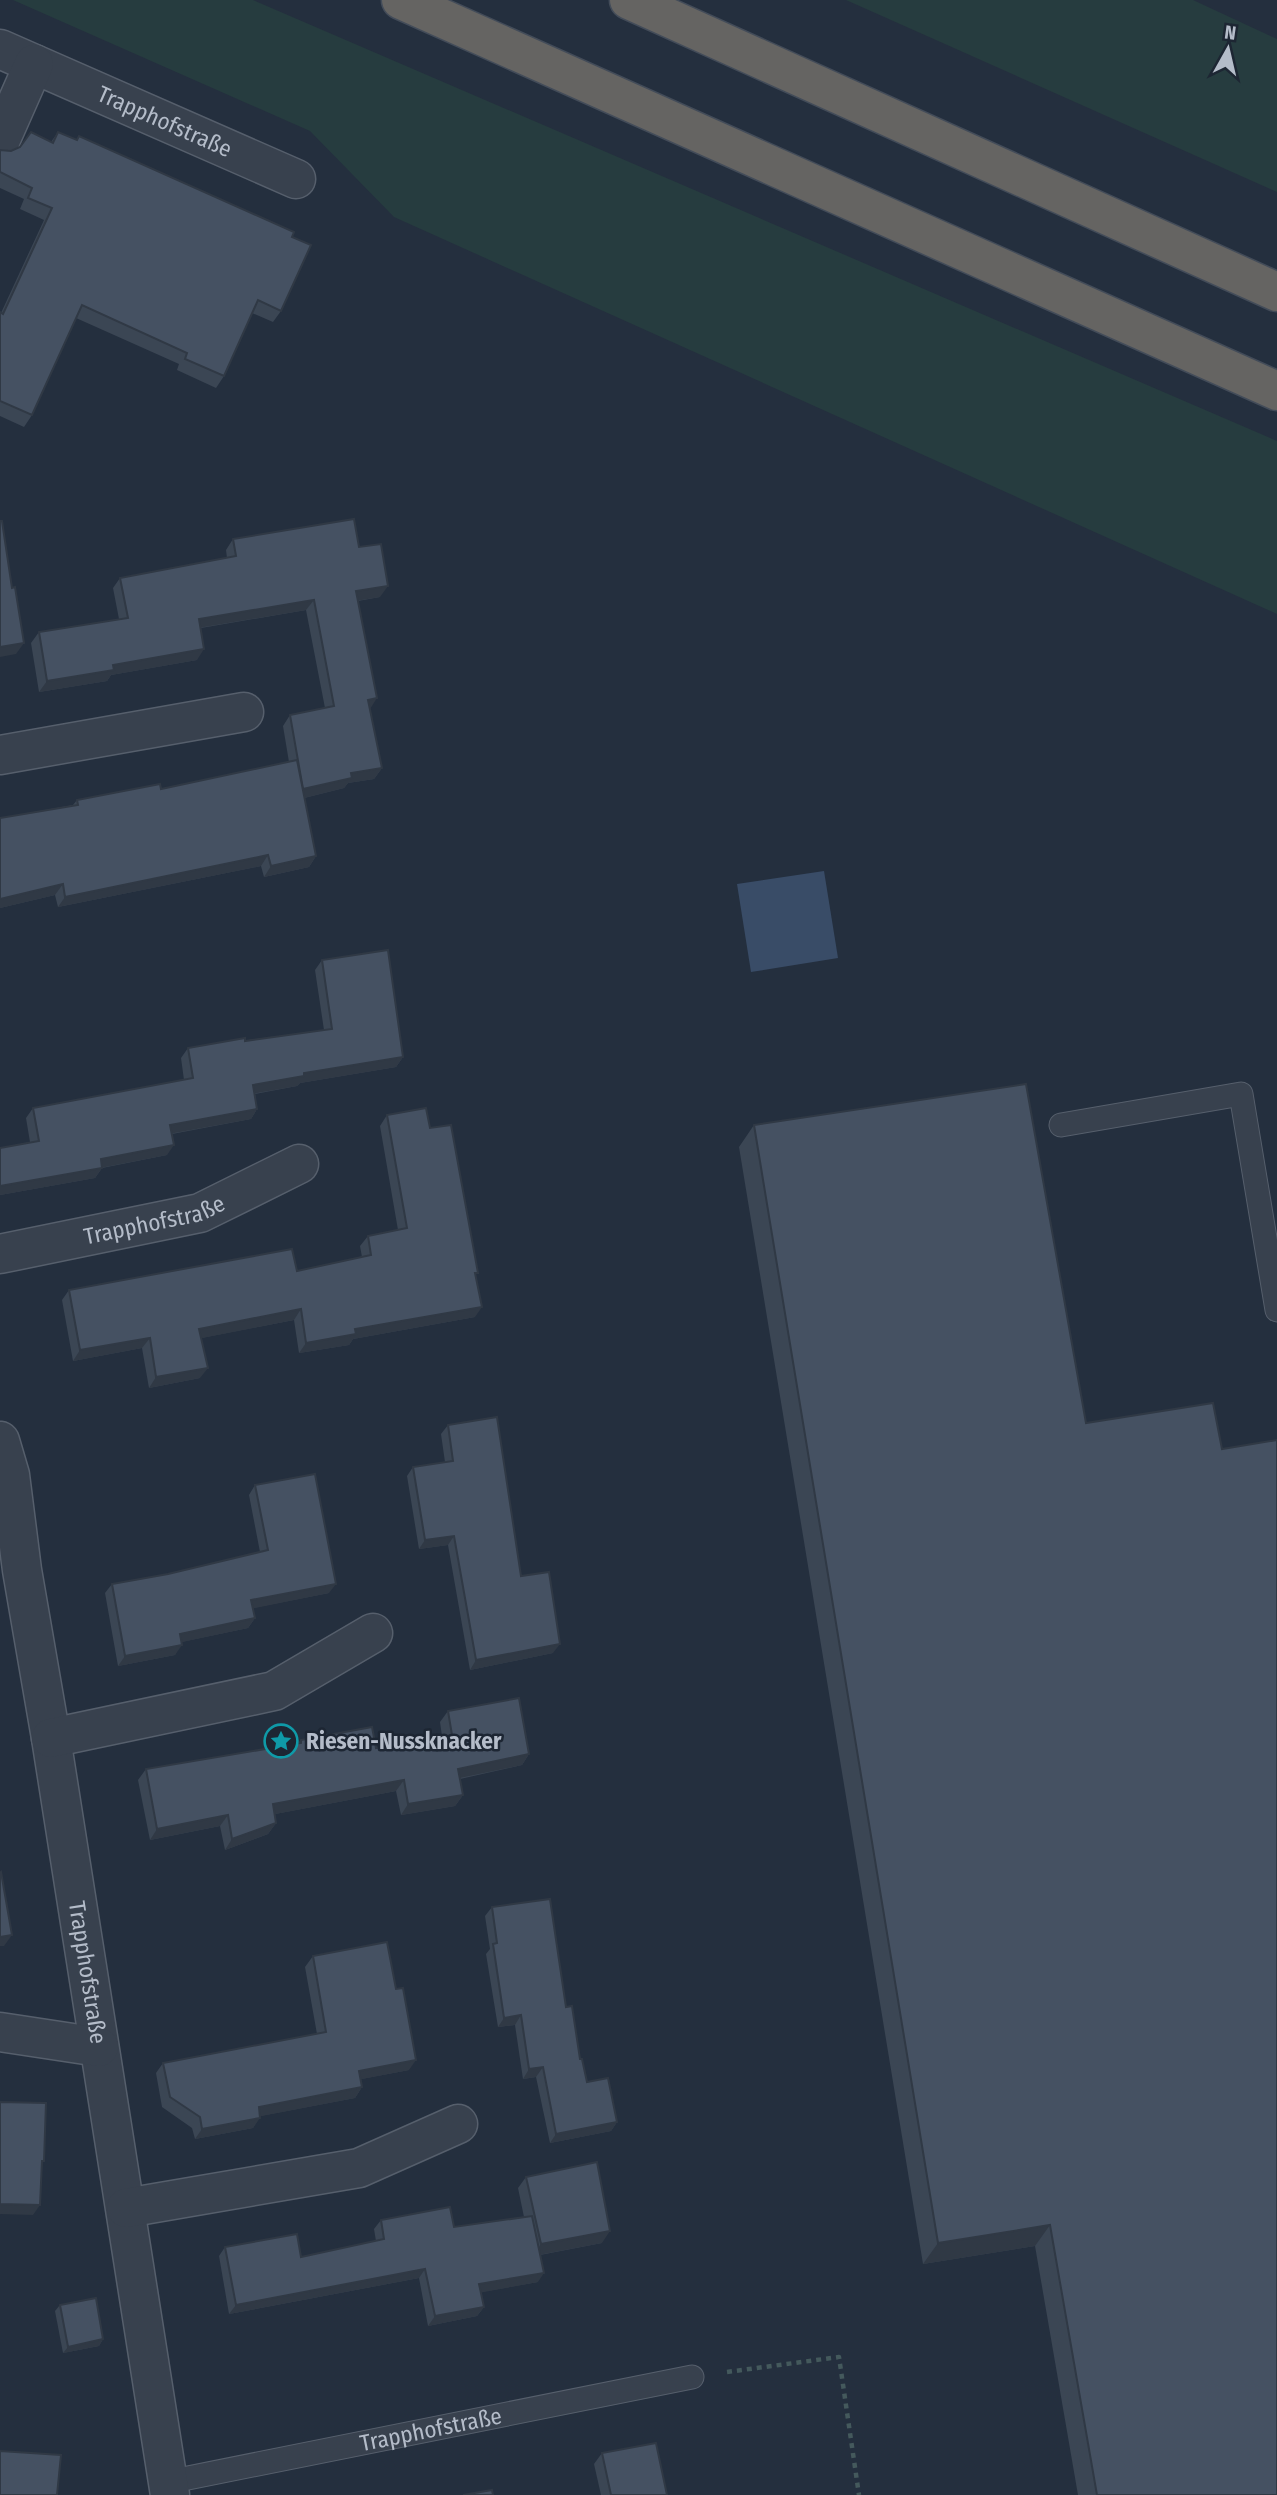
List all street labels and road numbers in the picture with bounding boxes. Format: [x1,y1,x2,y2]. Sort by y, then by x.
street label: Trapphofstraße [93,80,236,163]
street label: Trapphofstraße [81,1189,229,1250]
street label: Trapphofstraße [63,1899,113,2046]
street label: Trapphofstraße [357,2401,504,2457]

